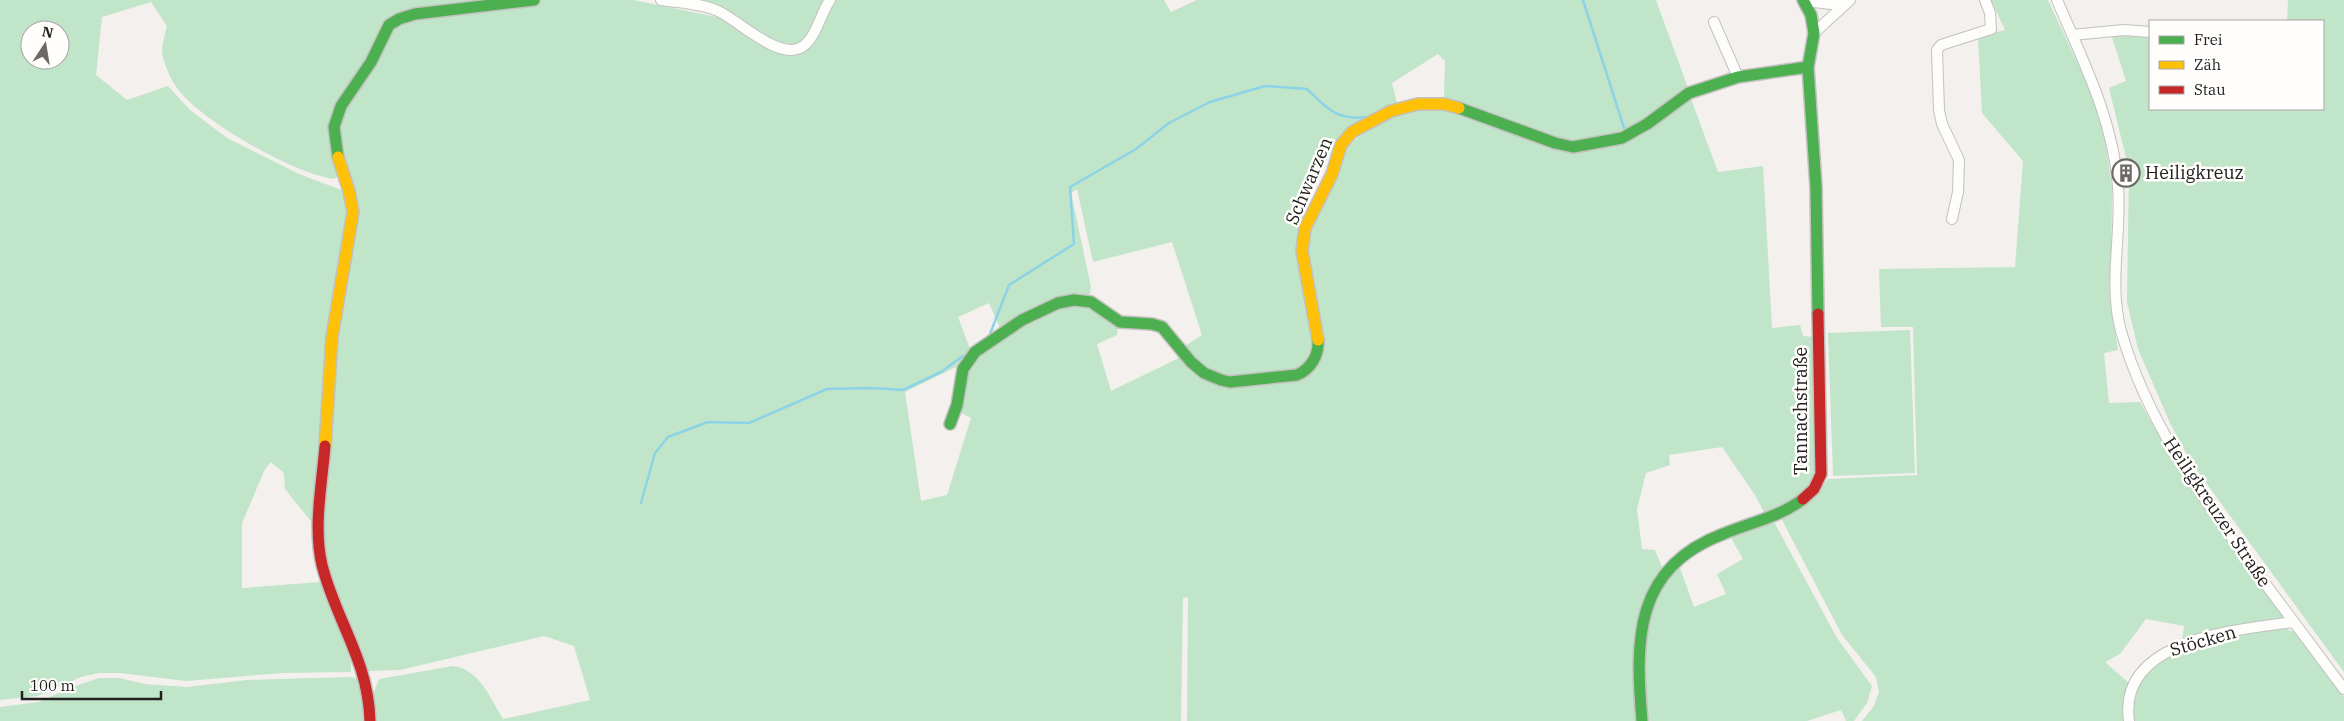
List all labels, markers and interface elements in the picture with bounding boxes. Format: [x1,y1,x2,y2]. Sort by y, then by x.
north arrow [20,20,70,70]
legend [2149,20,2324,110]
text: N [40,22,55,42]
text: Frei [2194,30,2223,49]
text: Zäh [2194,55,2221,74]
text: Stau [2194,80,2226,99]
street label: Schwarzen [1280,134,1337,228]
building icon: Heiligkreuz [2111,158,2141,188]
place label: Heiligkreuz [2145,161,2244,184]
street label: Tannachstraße [1789,347,1812,475]
street label: Heiligkreuzer Straße [2159,432,2276,591]
street label: Stöcken [2167,620,2239,661]
scale bar [22,668,161,700]
text: 100 m [30,676,75,695]

